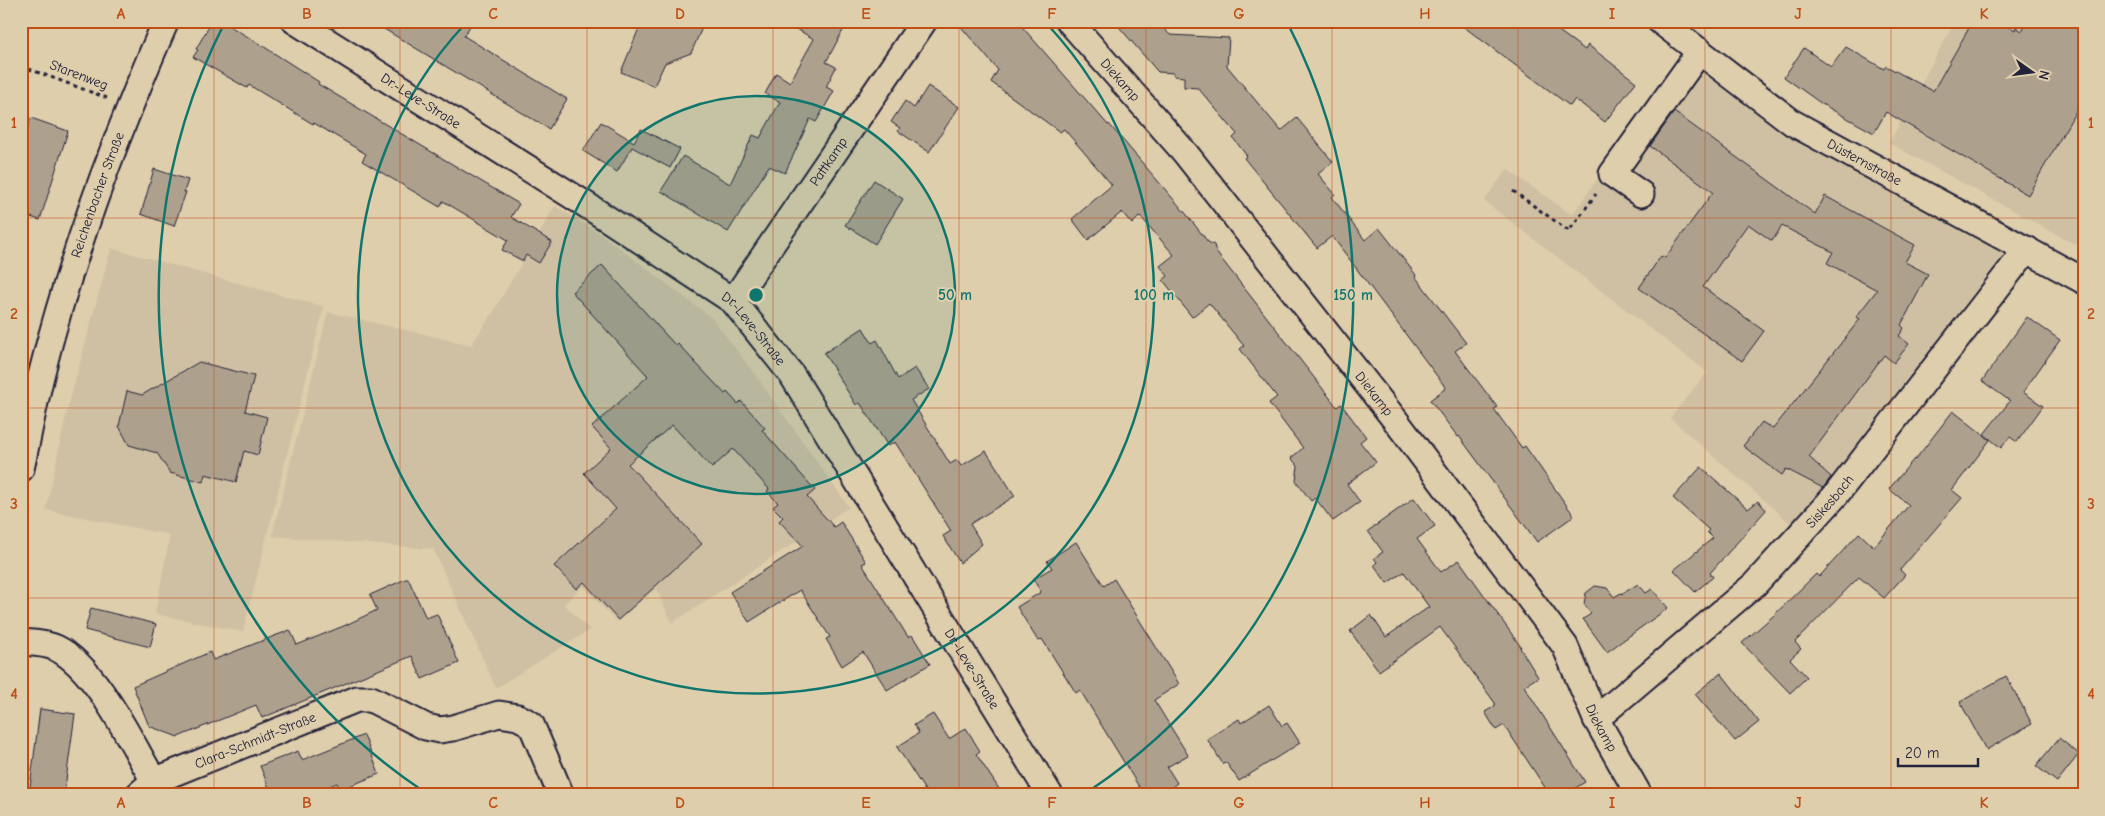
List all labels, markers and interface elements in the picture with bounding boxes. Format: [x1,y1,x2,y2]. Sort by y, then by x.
text: A [117,5,126,23]
text: B [302,5,312,23]
text: C [488,5,498,23]
text: D [675,5,685,23]
text: E [861,5,871,23]
text: F [1047,5,1057,23]
text: G [1233,5,1245,23]
text: H [1419,5,1431,23]
text: I [1609,5,1615,23]
text: J [1794,5,1802,23]
text: K [1979,5,1989,23]
north arrow [2008,48,2058,98]
street label: Diekamp [1097,55,1144,105]
street label: Starenweg [47,56,111,94]
street label: Dr.-Leve-Straße [378,69,464,132]
text: N [2035,69,2053,82]
text: 1 [11,114,17,132]
text: 1 [2088,114,2094,132]
street label: Reichenbacher Straße [67,129,128,260]
street label: Pattkamp [806,134,851,189]
street label: Düsternstraße [1824,135,1905,189]
centre of rings [747,286,765,304]
text: 50 m [938,286,972,304]
text: 100 m [1134,286,1174,304]
text: 150 m [1333,286,1373,304]
street label: Dr.-Leve-Straße [719,288,789,369]
text: 2 [10,305,18,323]
text: 2 [2087,305,2095,323]
street label: Diekamp [1352,368,1397,419]
street label: Siskesbach [1802,471,1857,531]
text: 3 [10,495,18,513]
text: 3 [2087,495,2095,513]
street label: Dr.-Leve-Straße [941,625,1003,712]
text: 4 [10,685,18,703]
text: 4 [2087,685,2095,703]
street label: Diekamp [1582,701,1621,755]
street label: Clara-Schmidt-Straße [192,708,318,772]
scale bar [1898,736,1978,768]
text: 20 m [1905,744,1939,762]
text: A [117,794,126,812]
text: B [302,794,312,812]
text: C [488,794,498,812]
text: D [675,794,685,812]
text: E [861,794,871,812]
text: F [1047,794,1057,812]
text: G [1233,794,1245,812]
text: H [1419,794,1431,812]
text: I [1609,794,1615,812]
text: J [1794,794,1802,812]
text: K [1979,794,1989,812]

